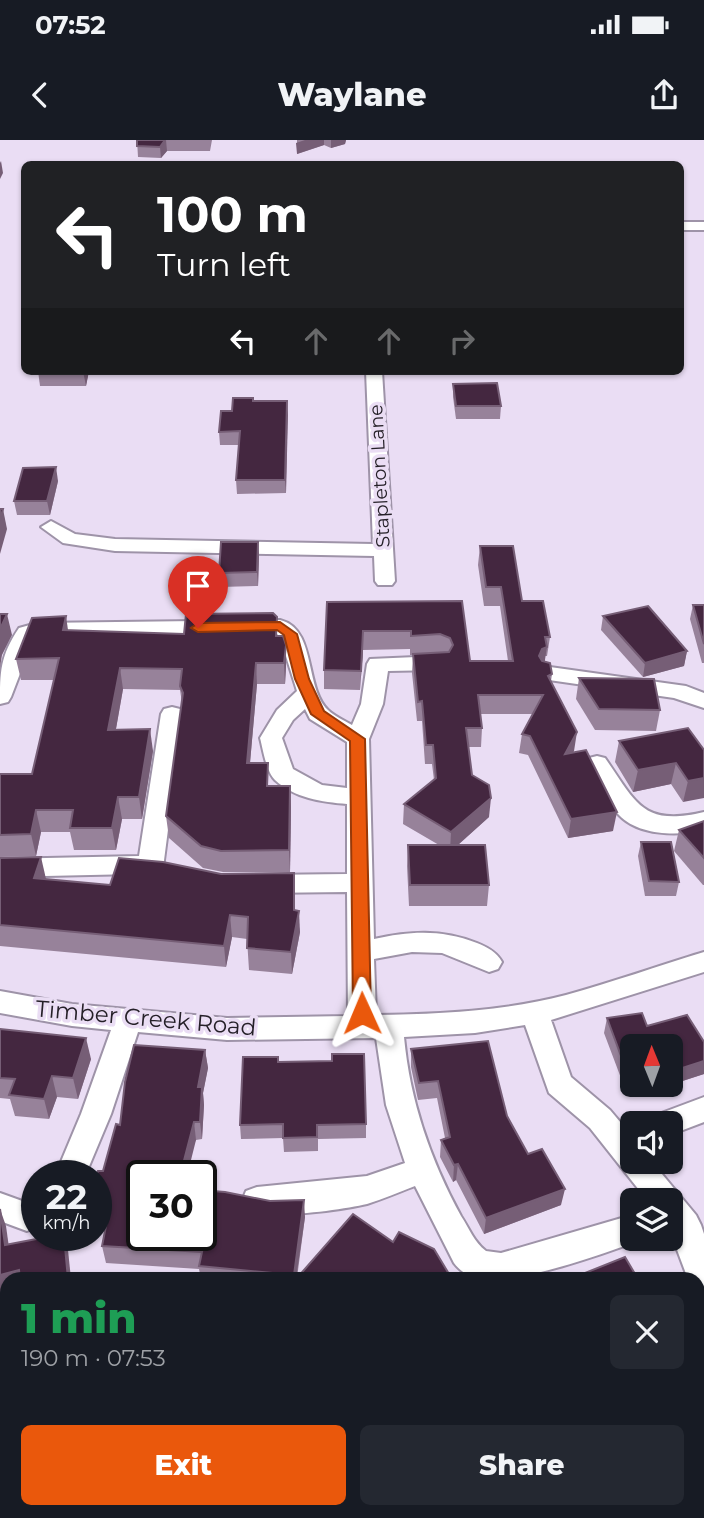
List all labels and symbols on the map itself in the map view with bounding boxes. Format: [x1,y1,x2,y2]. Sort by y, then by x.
street label: Stapleton Lane [364,404,395,548]
pin [168,556,228,628]
position arrow [325,976,399,1050]
street label: Timber Creek Road [34,994,258,1042]
north arrow [620,1034,682,1097]
speed limit sign: 30 [126,1160,217,1251]

